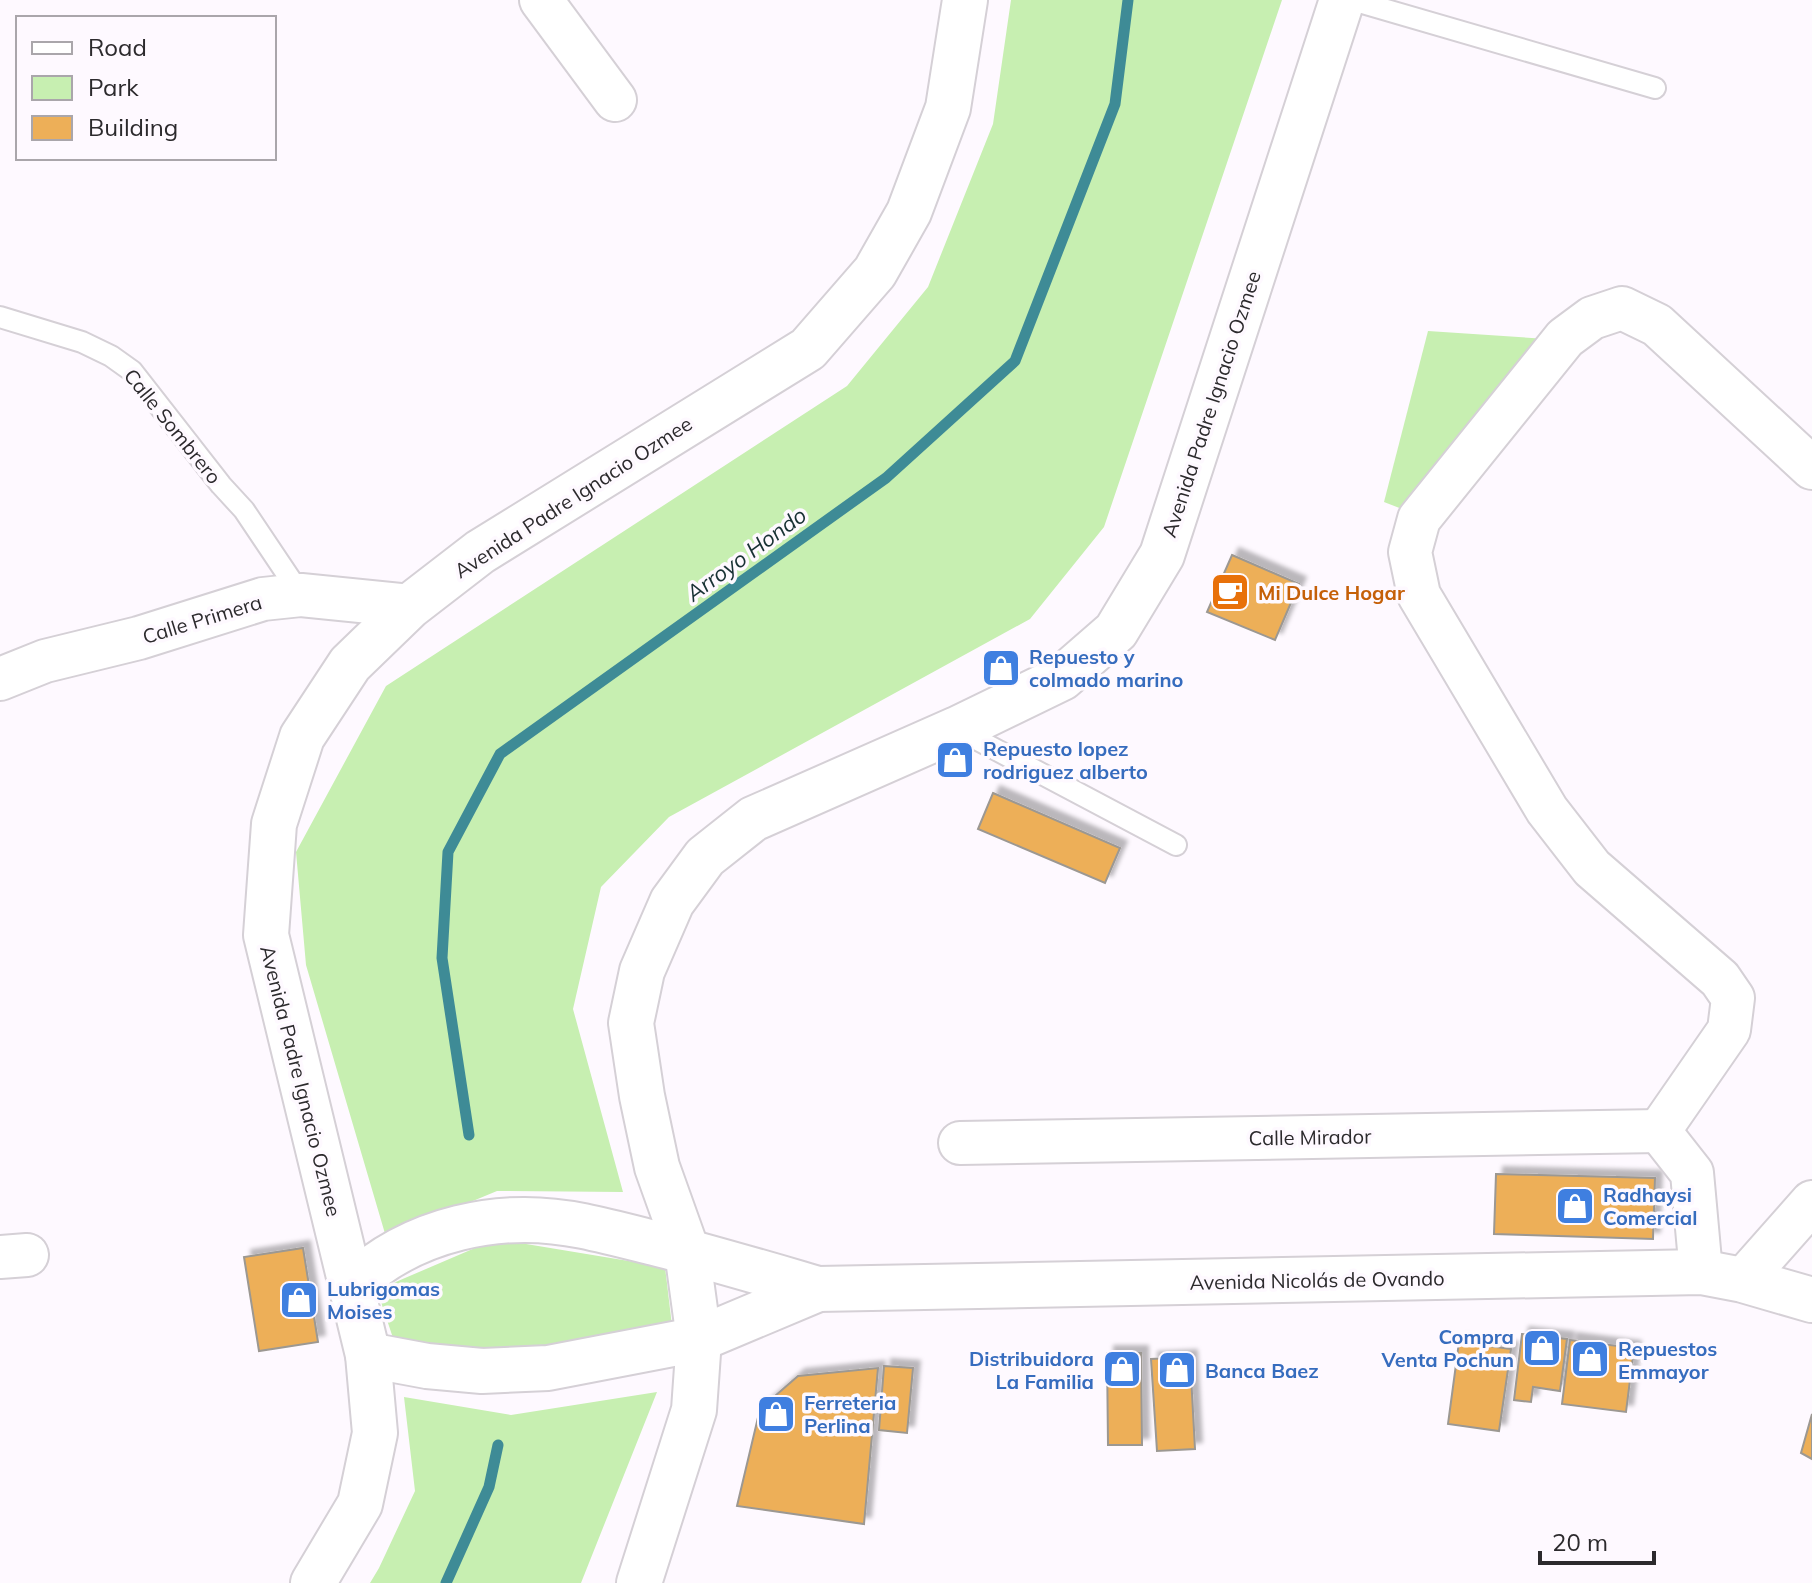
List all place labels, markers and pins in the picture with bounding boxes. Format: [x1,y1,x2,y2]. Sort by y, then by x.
cafe icon: Mi Dulce Hogar [1209,571,1251,613]
place label: Mi Dulce Hogar [1258,580,1405,605]
place label: Repuesto y colmado marino [1029,644,1184,692]
shop icon: Repuesto y colmado marino [980,647,1022,689]
place label: Repuesto lopez rodriguez alberto [983,736,1148,784]
shop icon: Repuesto lopez rodriguez alberto [934,739,976,781]
place label: Radhaysi Comercial [1603,1182,1697,1230]
shop icon: Radhaysi Comercial [1554,1185,1596,1227]
place label: Lubrigomas Moises [327,1276,440,1324]
shop icon: Lubrigomas Moises [278,1279,320,1321]
place label: Compra Venta Pochun [1381,1324,1514,1372]
shop icon: Compra Venta Pochun [1521,1327,1563,1369]
place label: Repuestos Emmayor [1618,1336,1717,1384]
shop icon: Repuestos Emmayor [1569,1338,1611,1380]
place label: Distribuidora La Familia [969,1346,1094,1394]
shop icon: Distribuidora La Familia [1101,1348,1143,1390]
shop icon: Banca Baez [1156,1349,1198,1391]
place label: Banca Baez [1205,1358,1319,1383]
place label: Ferreteria Perlina [804,1390,896,1438]
shop icon: Ferreteria Perlina [755,1393,797,1435]

